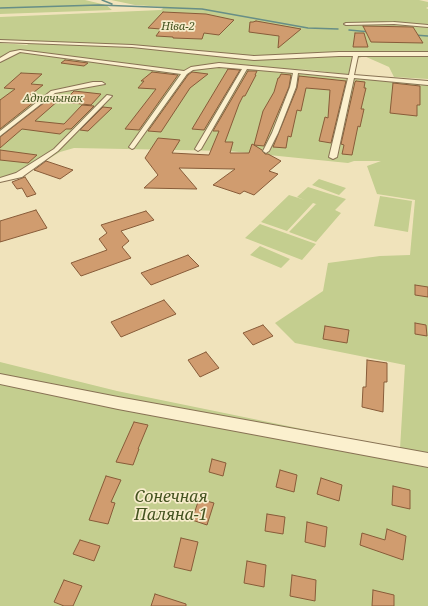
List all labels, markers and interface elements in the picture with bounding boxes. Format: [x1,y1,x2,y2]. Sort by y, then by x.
park label: Ніва-2 [161,20,195,34]
park label: Адпачынак [23,92,83,106]
park label: Сонечная Паляна-1 [134,487,208,525]

